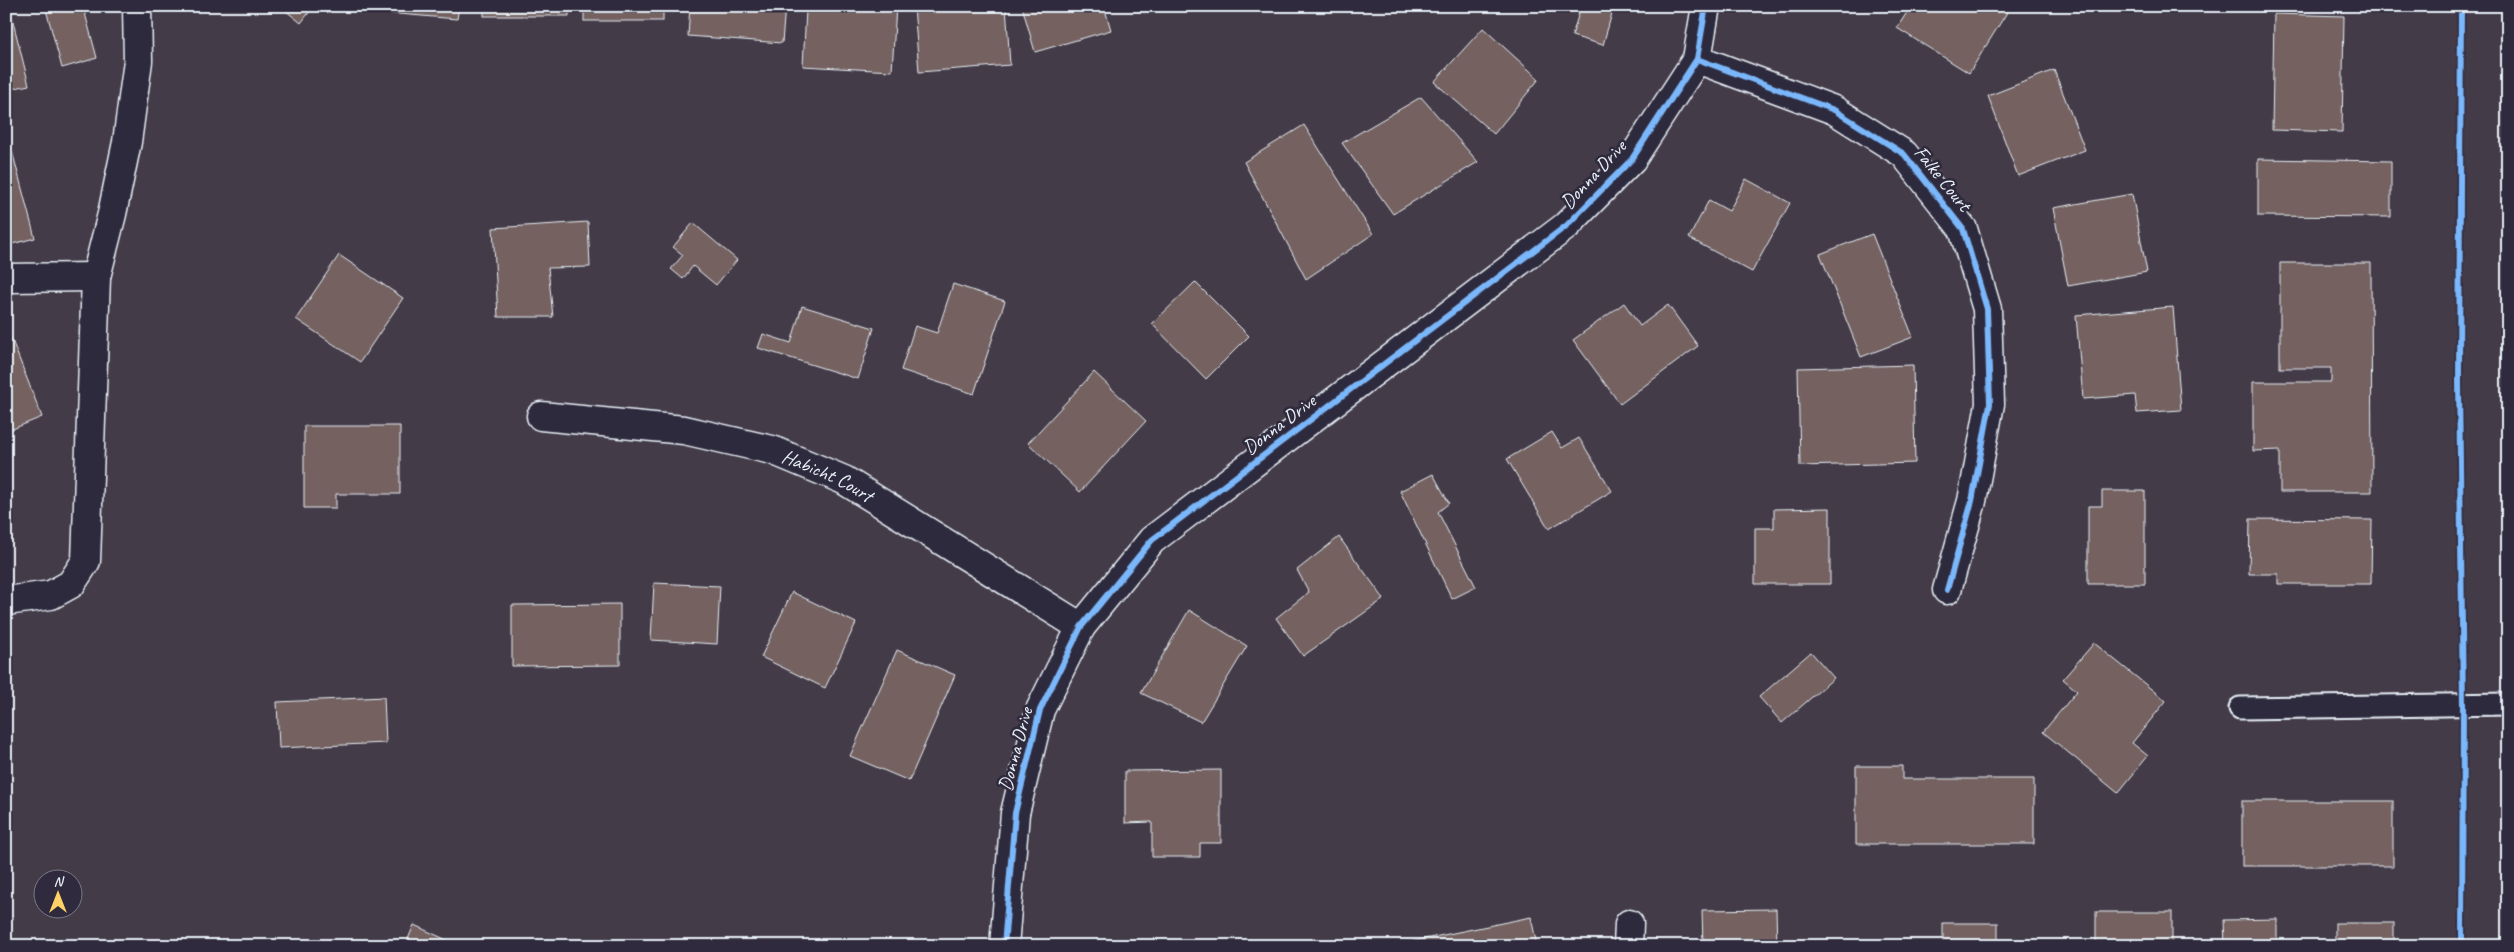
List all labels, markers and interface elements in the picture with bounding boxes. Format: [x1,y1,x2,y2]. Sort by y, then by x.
street label: Donna Drive [1555,134,1633,214]
street label: Falke Court [1909,140,1978,218]
street label: Donna Drive [1238,388,1322,460]
street label: Habicht Court [778,444,880,510]
street label: Donna Drive [992,703,1039,794]
north arrow [32,870,82,920]
text: N [54,873,65,890]

